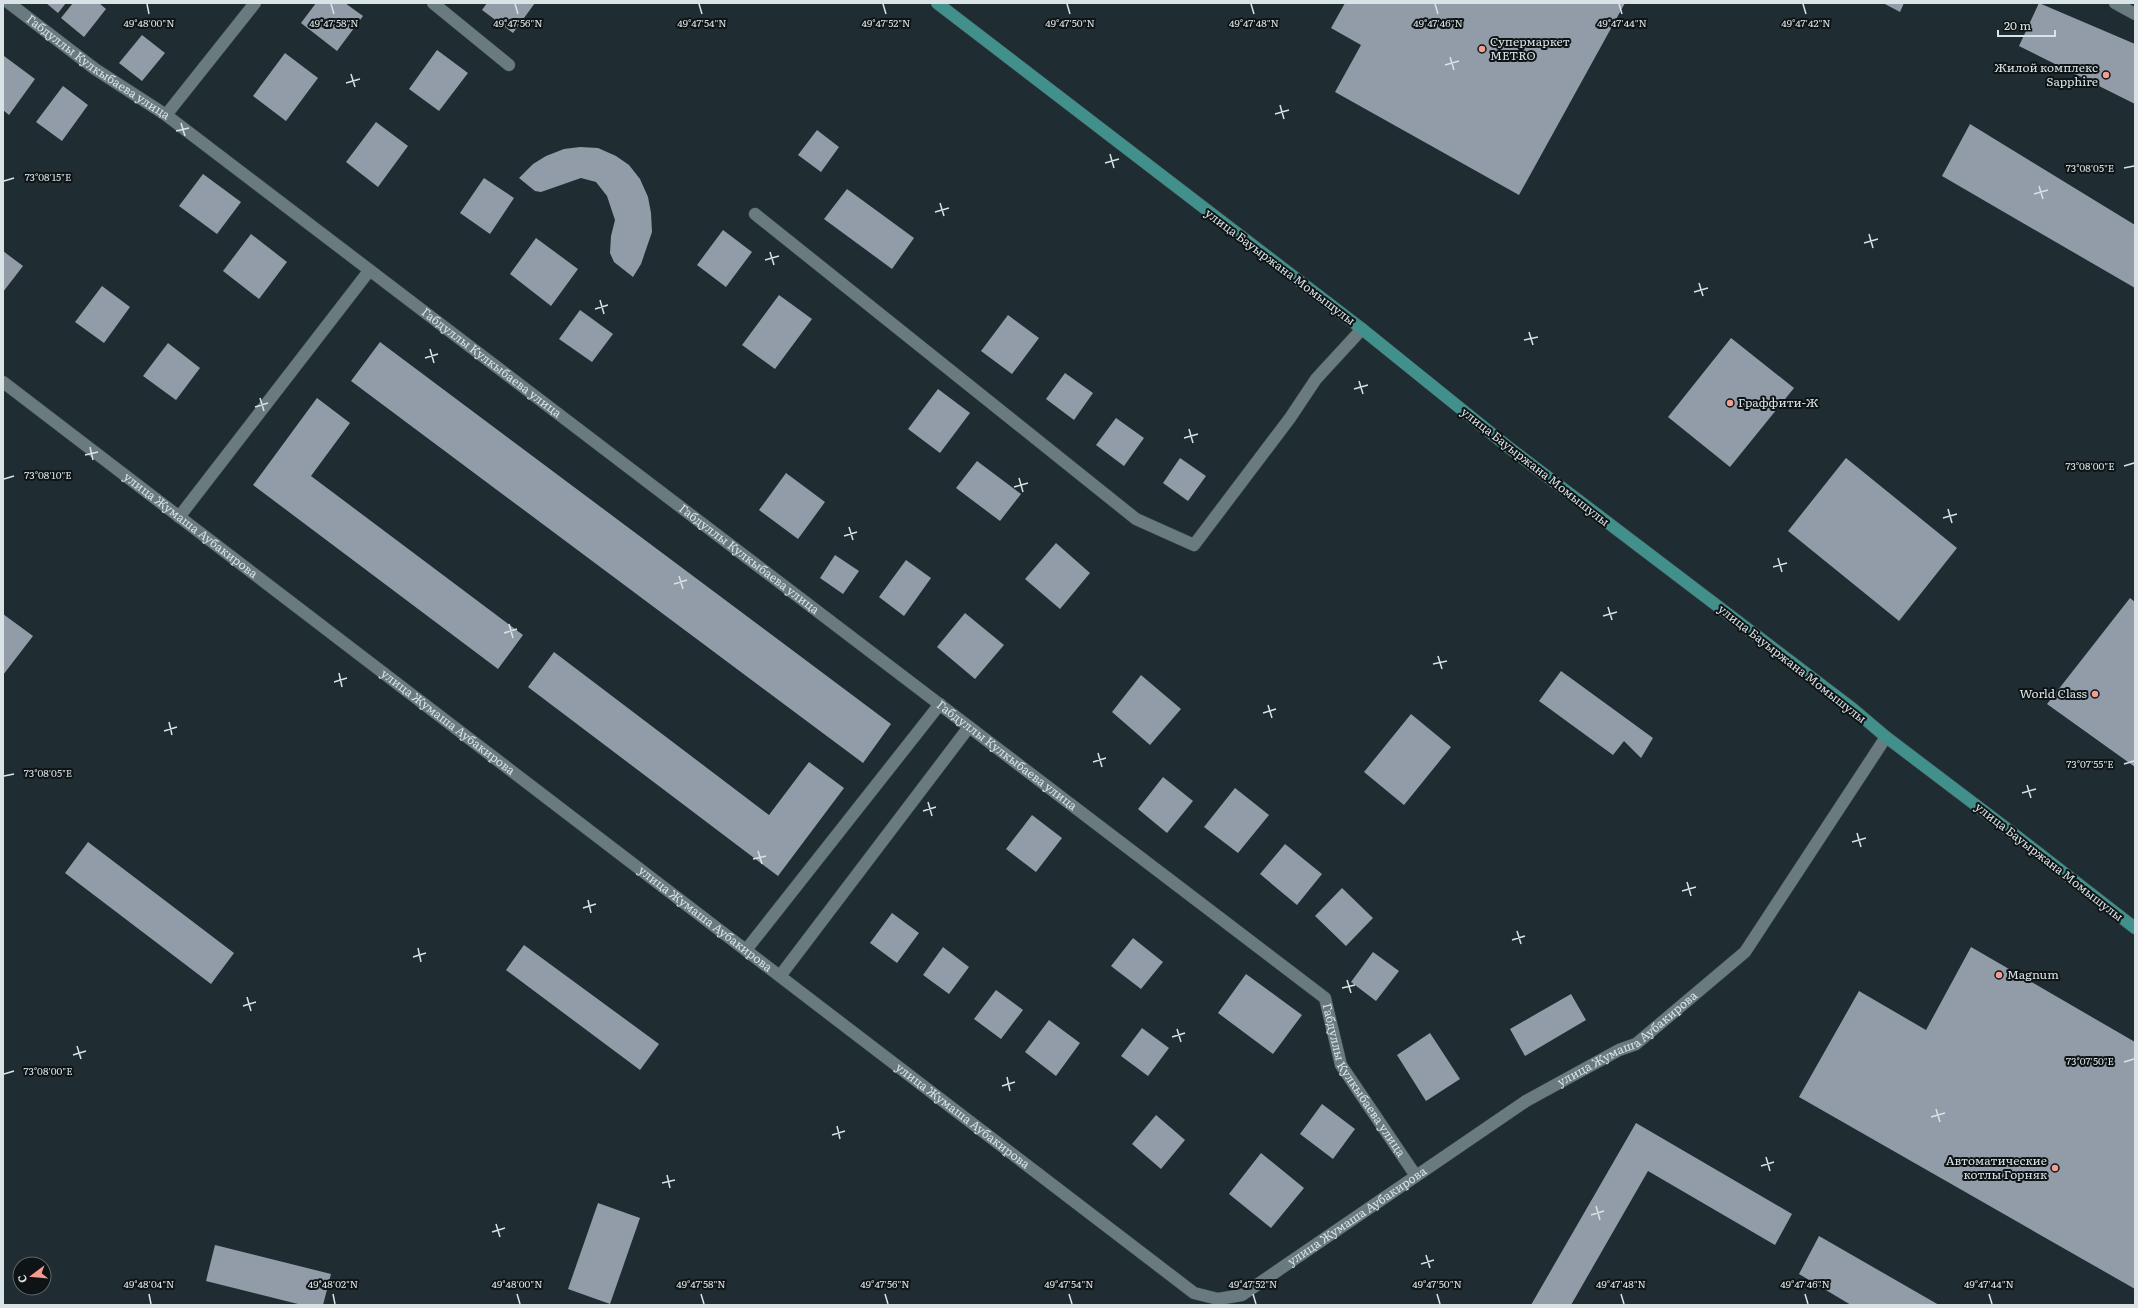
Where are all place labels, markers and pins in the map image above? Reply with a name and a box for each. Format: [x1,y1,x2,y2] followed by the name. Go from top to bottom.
[1490,32,1570,64] place label: Супермаркет METRO
[1477,44,1487,54] marker: Супермаркет METRO
[1994,58,2098,90] place label: Жилой комплекс Sapphire
[2101,70,2111,80] marker: Жилой комплекс Sapphire
[1738,393,1819,411] place label: Граффити-Ж
[1725,398,1735,408] marker: Граффити-Ж
[2019,684,2088,702] place label: World Class
[2090,689,2100,699] marker: World Class
[2007,965,2059,983] place label: Magnum
[1994,970,2004,980] marker: Magnum
[1946,1151,2047,1183] place label: Автоматические котлы Горняк
[2050,1163,2060,1173] marker: Автоматические котлы Горняк

